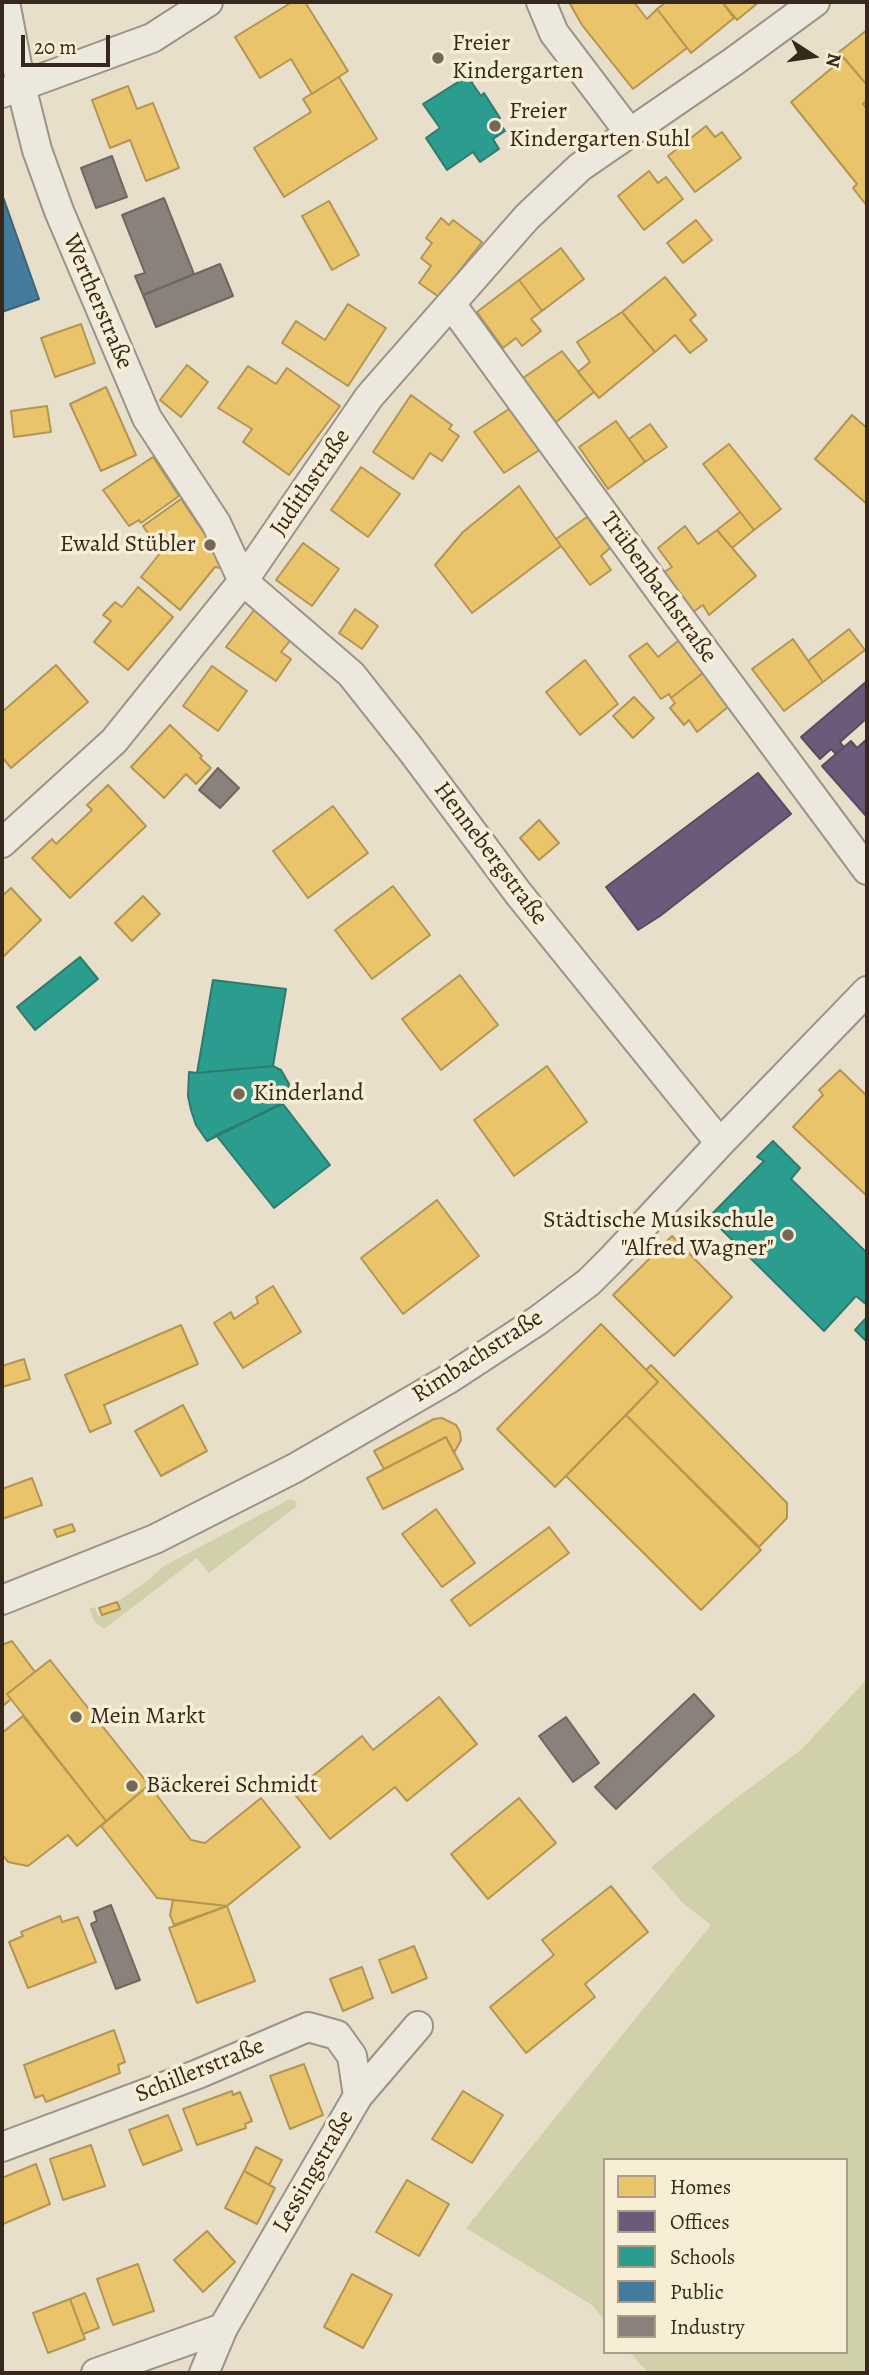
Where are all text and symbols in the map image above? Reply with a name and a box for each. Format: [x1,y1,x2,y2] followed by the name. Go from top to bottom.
[24,21,114,65] scale bar
[778,21,848,91] north arrow
[452,30,584,86] place label: Freier Kindergarten
[34,33,77,61] text: 20 m
[430,50,446,66] marker: Freier Kindergarten
[819,51,848,70] text: N
[509,98,690,154] place label: Freier Kindergarten Suhl
[487,118,503,134] marker: Freier Kindergarten Suhl
[56,230,138,374] street label: Wertherstraße
[265,424,357,542] street label: Judithstraße
[594,507,722,669] street label: Trübenbachstraße
[60,531,196,559] place label: Ewald Stübler
[202,537,218,553] marker: Ewald Stübler
[427,777,553,931] street label: Hennebergstraße
[253,1080,364,1108] place label: Kinderland
[231,1086,247,1102] marker: Kinderland
[543,1207,774,1263] place label: Städtische Musikschule "Alfred Wagner"
[780,1227,796,1243] marker: Städtische Musikschule "Alfred Wagner"
[407,1304,549,1410] street label: Rimbachstraße
[90,1703,206,1731] place label: Mein Markt
[68,1709,84,1725] marker: Mein Markt
[146,1772,318,1800] place label: Bäckerei Schmidt
[124,1778,140,1794] marker: Bäckerei Schmidt
[131,2032,269,2110] street label: Schillerstraße
[267,2106,361,2238] street label: Lessingstraße
[603,2158,848,2354] legend
[670,2173,731,2201] text: Homes
[670,2208,730,2236] text: Offices
[670,2243,735,2271] text: Schools
[670,2278,724,2306] text: Public
[670,2313,745,2341] text: Industry

